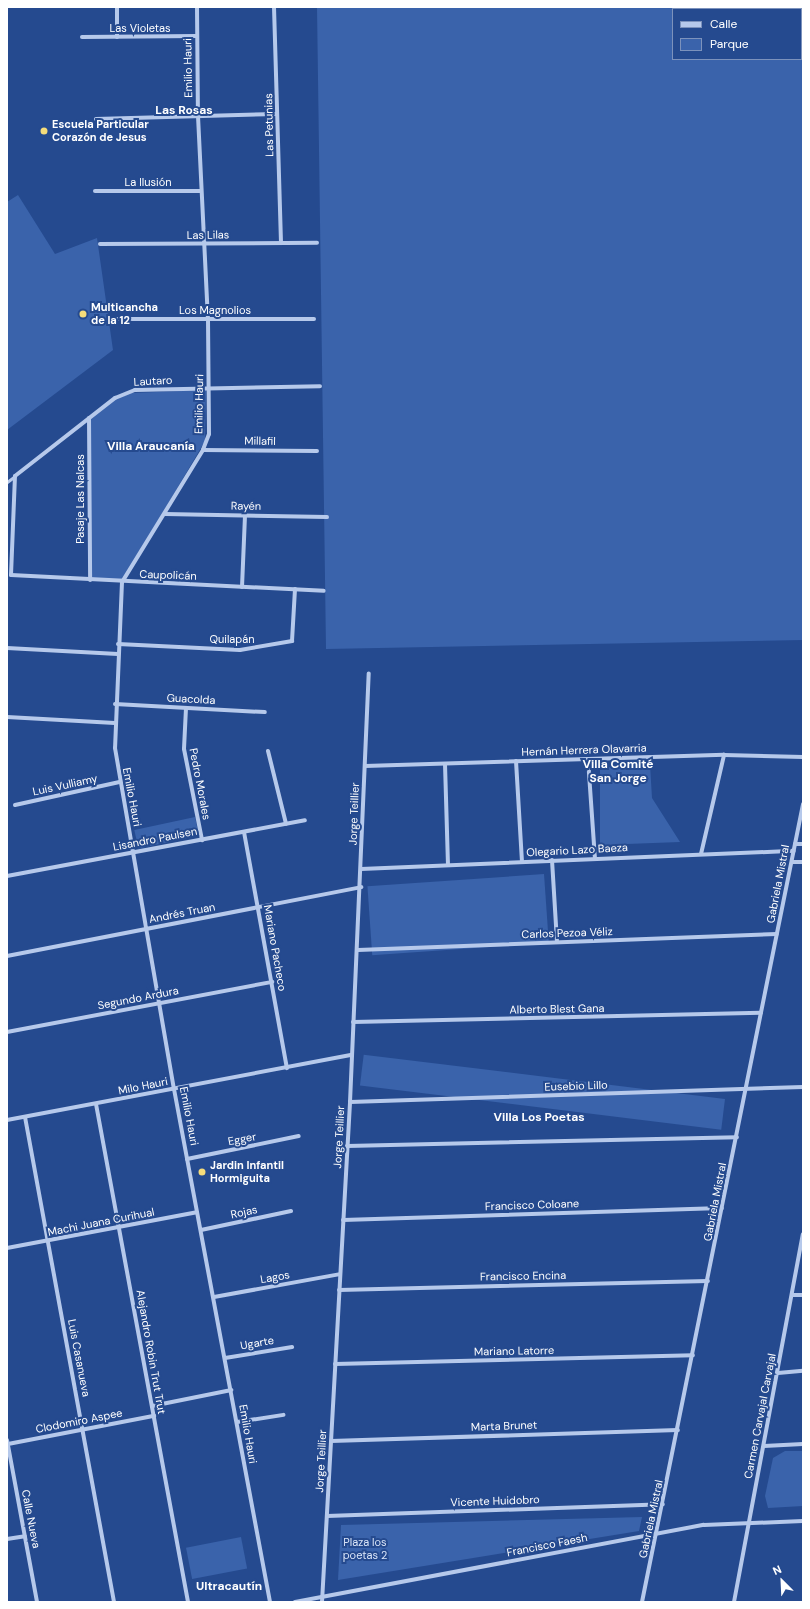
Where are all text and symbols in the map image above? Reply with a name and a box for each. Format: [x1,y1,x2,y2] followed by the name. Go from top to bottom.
[672,8,802,60] legend
[710,16,737,32] text: Calle
[109,21,171,35] street label: Las Violetas
[710,36,749,52] text: Parque
[181,38,195,98] street label: Emilio Hauri
[262,93,276,157] street label: Las Petunias
[155,104,213,118] district label: Las Rosas
[52,118,149,144] place label: Escuela Particular Corazón de Jesus
[39,126,49,136] marker: Escuela Particular Corazón de Jesus
[124,175,172,189] street label: La Ilusión
[187,228,229,242] street label: Las Lilas
[91,301,158,327] place label: Multicancha de la 12
[179,303,251,317] street label: Los Magnolios
[78,309,88,319] marker: Multicancha de la 12
[133,373,173,389] street label: Lautaro
[192,374,206,434] street label: Emilio Hauri
[244,434,276,448] street label: Millafil
[107,440,195,454] district label: Villa Araucanía
[73,454,87,544] street label: Pasaje Las Nalcas
[231,499,261,513] street label: Rayén
[139,567,197,583] street label: Caupolicán
[209,632,255,646] street label: Quilapán
[166,691,216,707] street label: Guacolda
[521,741,647,759] street label: Hernán Herrera Olavarria
[187,747,213,821] street label: Pedro Morales
[582,758,654,786] district label: Villa Comité San Jorge
[120,766,144,828] street label: Emilio Hauri
[31,772,99,798] street label: Luis Vulliamy
[346,782,362,846] street label: Jorge Teillier
[112,824,198,854] street label: Lisandro Paulsen
[526,841,628,859] street label: Olegario Lazo Baeza
[764,844,792,924] street label: Gabriela Mistral
[148,900,216,926] street label: Andrés Truan
[261,904,289,992] street label: Mariano Pacheco
[521,925,613,941] street label: Carlos Pezoa Véliz
[96,984,180,1012] street label: Segundo Ardura
[509,1002,605,1016] street label: Alberto Blest Gana
[117,1075,169,1097] street label: Milo Hauri
[544,1078,608,1094] street label: Eusebio Lillo
[177,1085,201,1147] street label: Emilio Hauri
[331,1105,347,1169] street label: Jorge Teillier
[493,1111,585,1125] district label: Villa Los Poetas
[227,1130,257,1148] street label: Egger
[210,1159,284,1185] place label: Jardin Infantil Hormiguita
[701,1162,729,1242] street label: Gabriela Mistral
[197,1167,207,1177] marker: Jardin Infantil Hormiguita
[485,1197,579,1213] street label: Francisco Coloane
[229,1203,259,1221] street label: Rojas
[47,1205,155,1239] street label: Machi Juana Curihual
[259,1268,291,1286] street label: Lagos
[480,1269,566,1283] street label: Francisco Encina
[134,1289,168,1415] street label: Alejandro Robin Trut Trut
[65,1318,93,1398] street label: Luis Casanueva
[239,1334,275,1352] street label: Ugarte
[474,1344,554,1358] street label: Mariano Latorre
[741,1352,779,1480] street label: Carmen Carvajal Carvajal
[236,1403,260,1465] street label: Emilio Hauri
[34,1406,124,1436] street label: Clodomiro Aspee
[471,1418,537,1434] street label: Marta Brunet
[313,1429,329,1493] street label: Jorge Teillier
[636,1479,666,1559] street label: Gabriela Mistral
[19,1489,43,1549] street label: Calle Nueva
[450,1493,540,1509] street label: Vicente Huidobro
[505,1531,589,1559] street label: Francisco Faesh
[343,1536,387,1562] park label: Plaza los poetas 2
[762,1561,802,1601] north arrow
[771,1562,784,1578] text: N
[196,1580,262,1594] district label: Ultracautín

